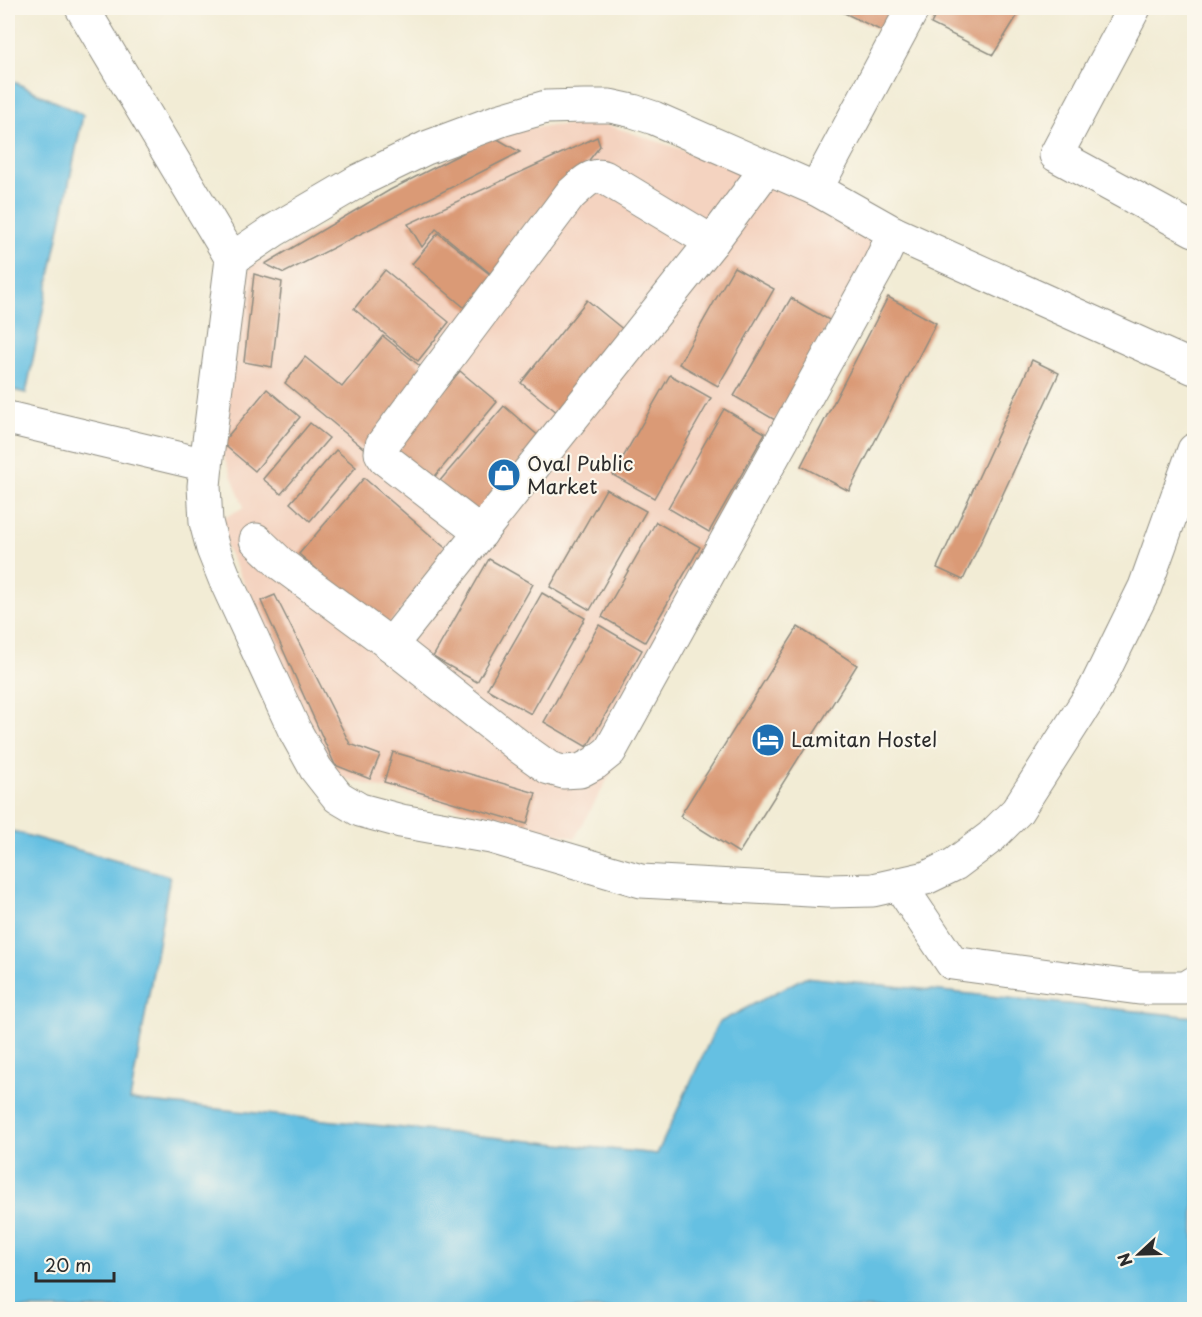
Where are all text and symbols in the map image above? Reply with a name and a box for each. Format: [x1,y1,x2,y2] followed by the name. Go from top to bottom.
[527,448,633,501] place label: Oval Public Market
[486,457,522,493] shop icon: Oval Public Market
[750,722,786,758] hotel icon: Lamitan Hostel
[791,724,937,754] place label: Lamitan Hostel
[1109,1224,1169,1284] north arrow
[36,1245,114,1283] scale bar
[1111,1250,1138,1270] text: N
[45,1251,91,1278] text: 20 m

